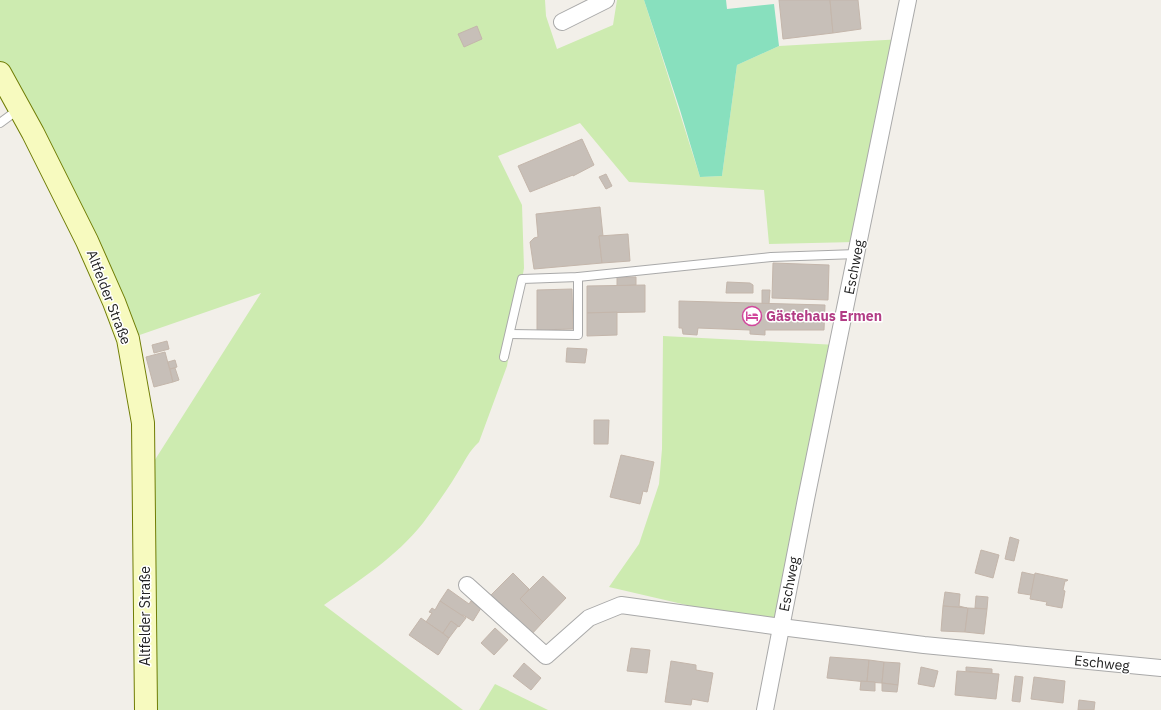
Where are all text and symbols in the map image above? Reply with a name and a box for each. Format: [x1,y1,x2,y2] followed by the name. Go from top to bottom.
[840,237,868,296] street label: Eschweg
[83,247,135,347] street label: Altfelder Straße
[741,305,763,327] hotel icon: Gästehaus Ermen
[766,307,882,325] place label: Gästehaus Ermen
[775,554,803,613] street label: Eschweg
[136,566,154,666] street label: Altfelder Straße
[1073,651,1131,675] street label: Eschweg

